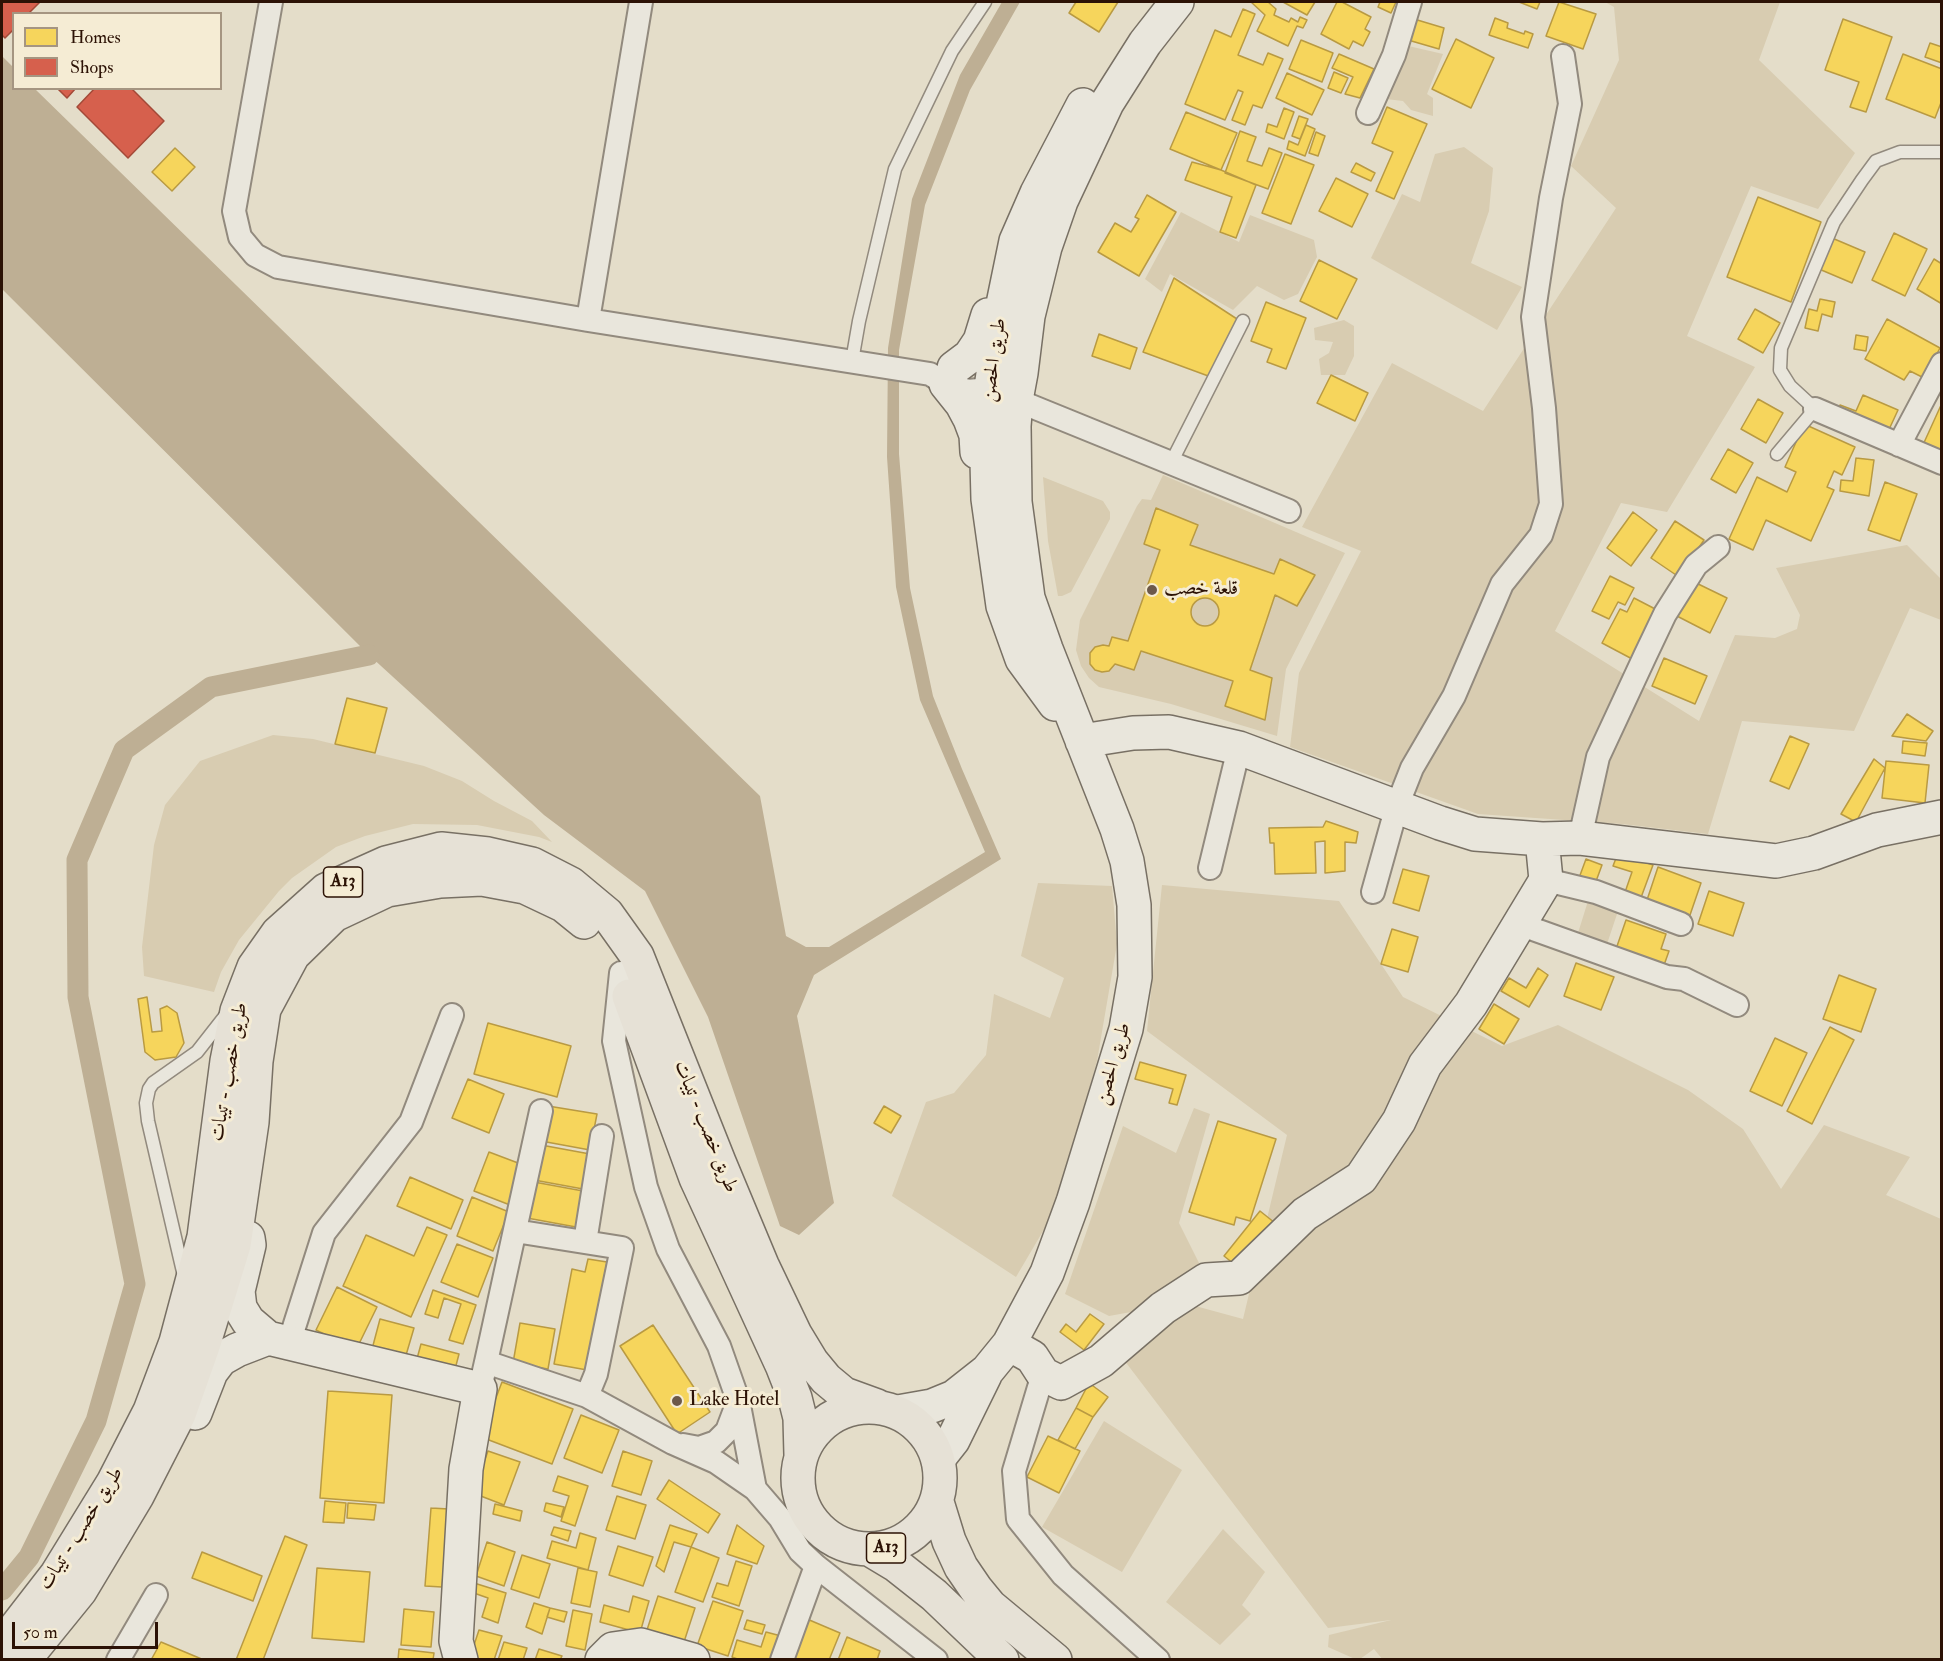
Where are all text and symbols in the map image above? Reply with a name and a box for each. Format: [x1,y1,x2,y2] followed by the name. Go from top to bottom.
[12,12,222,90] legend
[70,26,121,49] text: Homes
[70,56,113,79] text: Shops
[977,316,1013,404] street label: طريق الحصن
[1164,578,1238,602] place label: قلعة خصب
[1145,583,1159,597] marker: قلعة خصب
[324,867,362,897] road number: A13
[206,1001,254,1143] street label: طريق خصب - تيبات
[1091,1020,1137,1108] street label: طريق الحصن
[668,1057,742,1197] street label: طريق خصب - تيبات
[689,1389,779,1413] place label: Lake Hotel
[670,1394,684,1408] marker: Lake Hotel
[35,1463,129,1595] street label: طريق خصب - تيبات
[866,1533,906,1563] road number: A13
[15,1610,160,1648] scale bar
[23,1621,58,1644] text: 50 m

